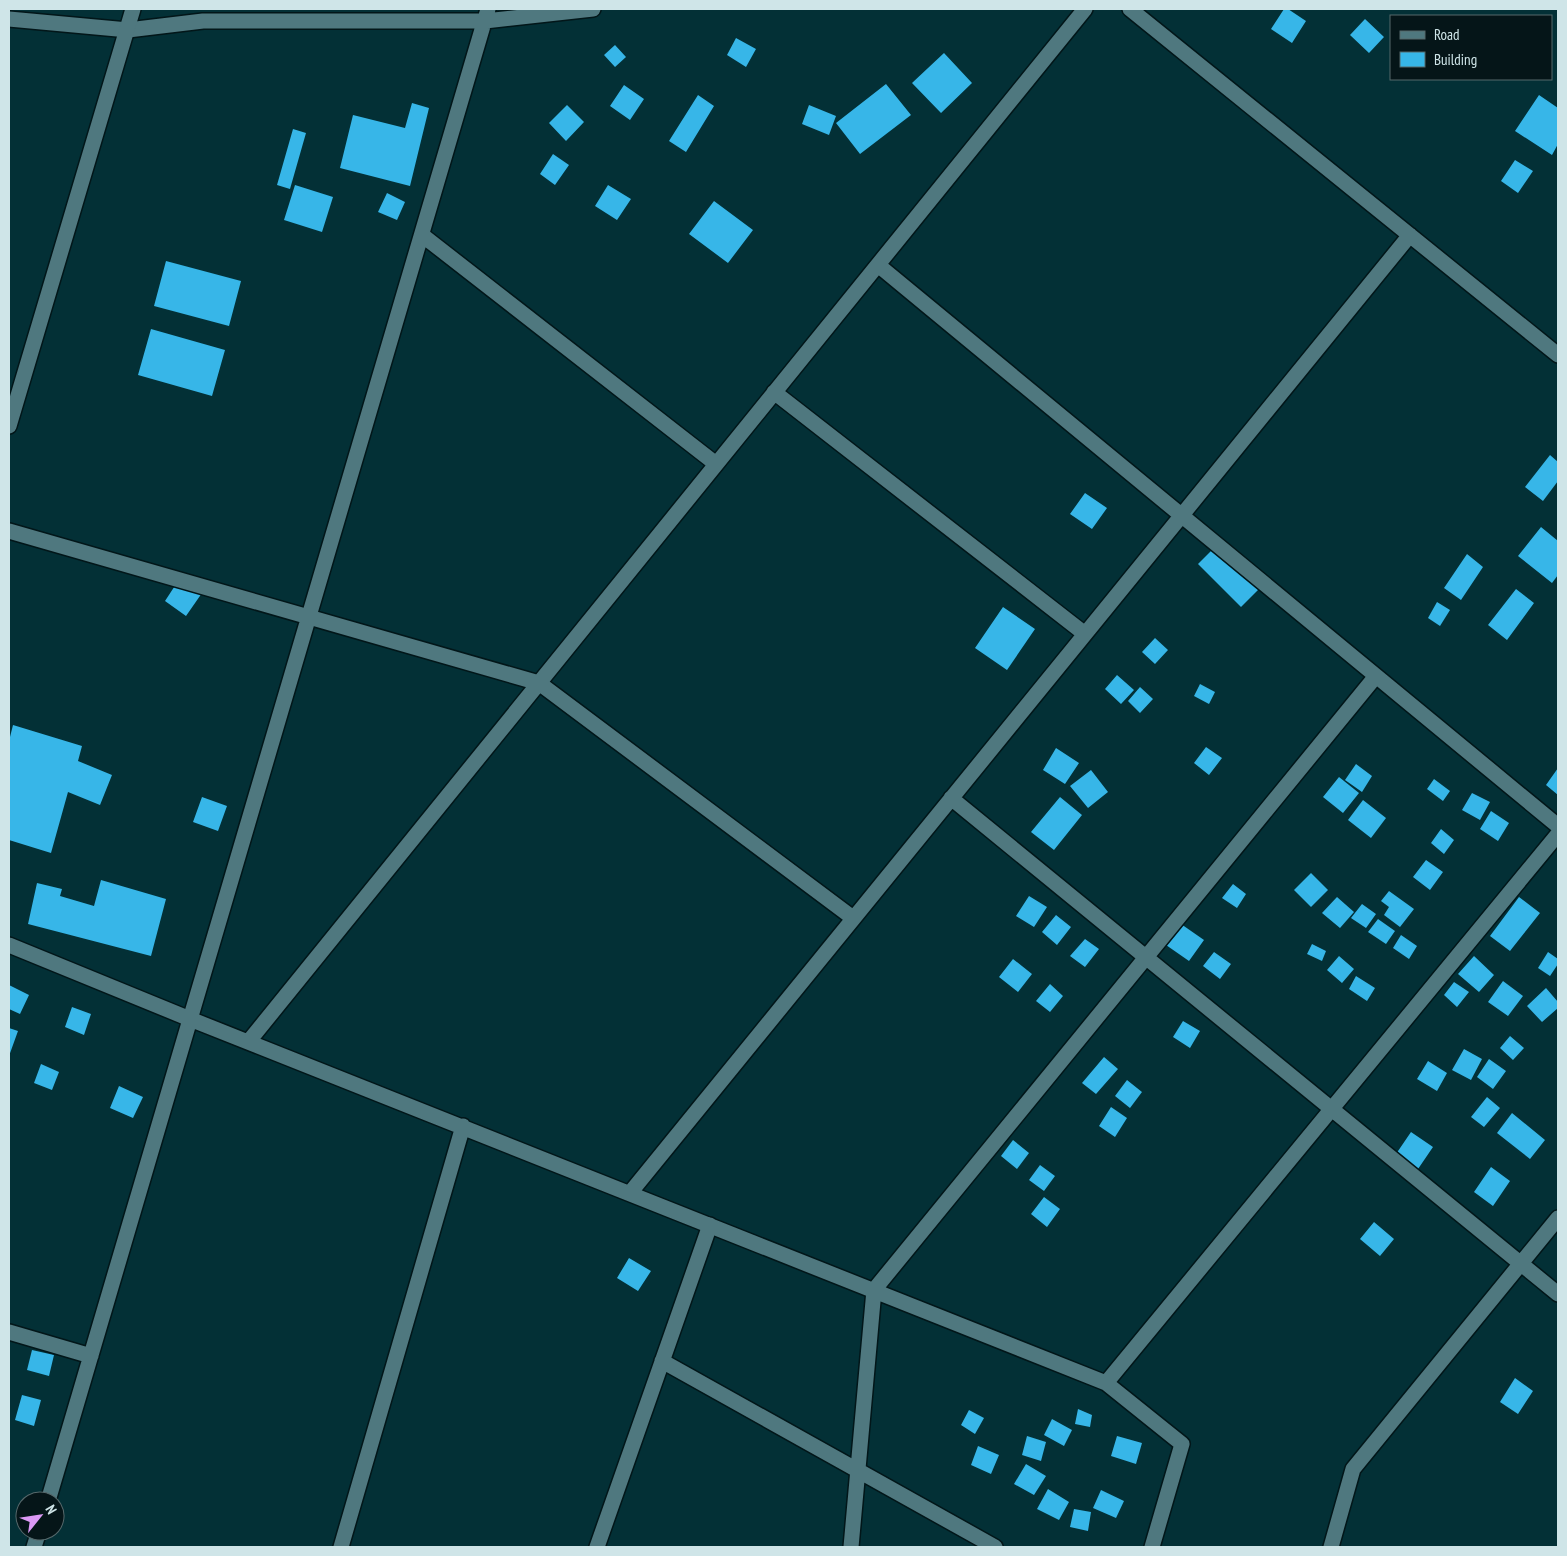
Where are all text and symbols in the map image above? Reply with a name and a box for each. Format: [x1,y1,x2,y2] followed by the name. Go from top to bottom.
[1390,15,1552,80] legend
[1434,25,1460,44] text: Road
[1434,50,1477,69] text: Building
[15,1491,65,1541] north arrow
[42,1502,61,1517] text: N

